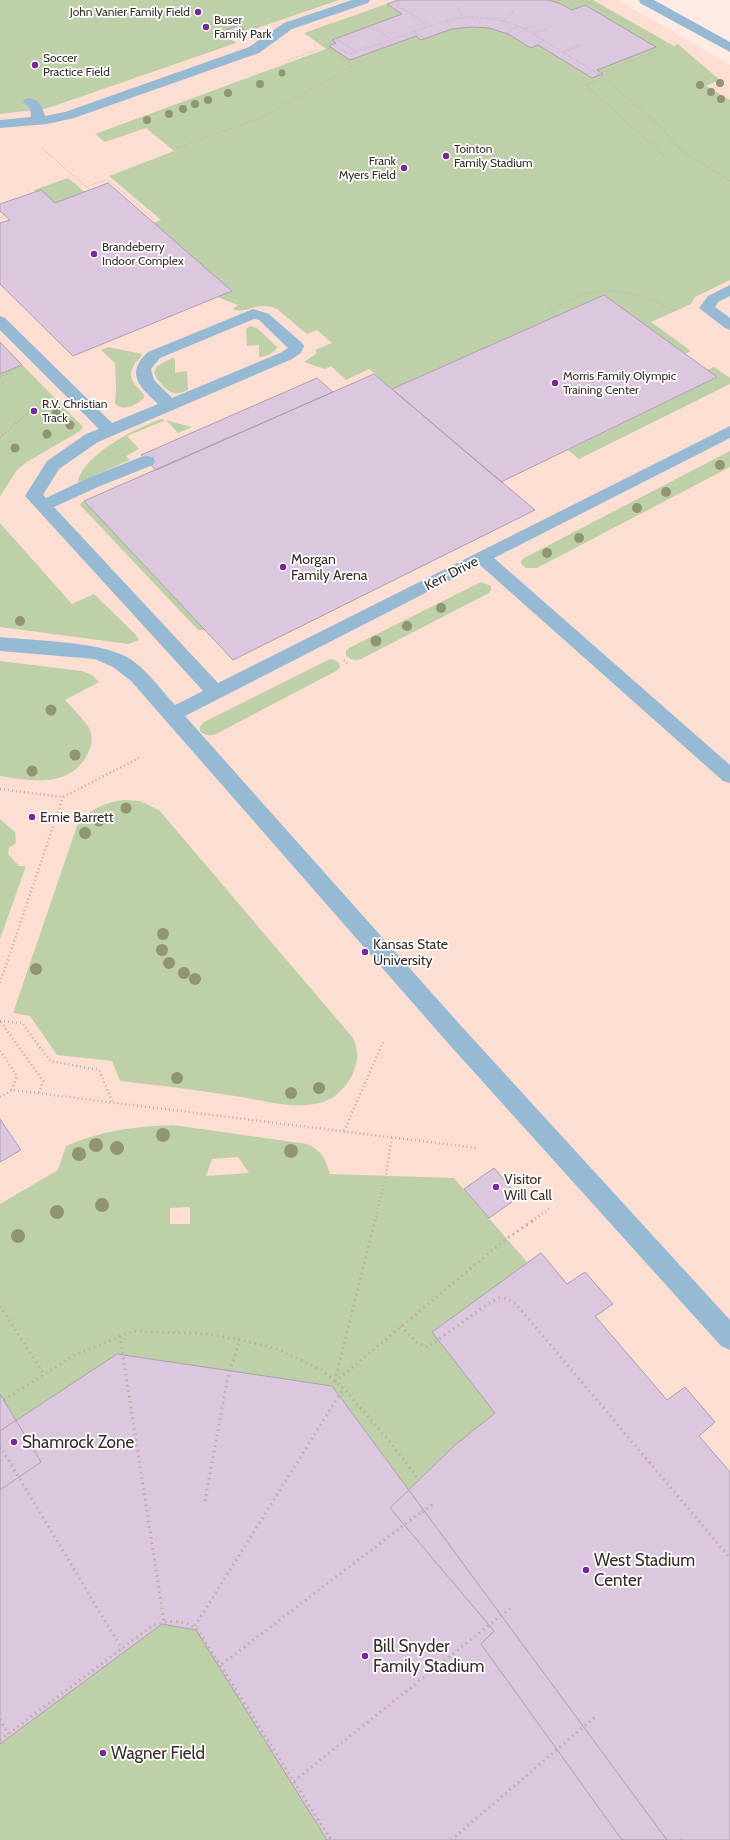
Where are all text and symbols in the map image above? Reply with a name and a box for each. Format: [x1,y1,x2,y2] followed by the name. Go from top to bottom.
[69,4,190,19] place label: John Vanier Family Field
[193,7,203,17] marker: John Vanier Family Field
[214,12,272,41] place label: Buser Family Park
[201,22,211,32] marker: Buser Family Park
[43,50,110,79] place label: Soccer Practice Field
[30,60,40,70] marker: Soccer Practice Field
[454,141,533,170] place label: Tointon Family Stadium
[441,151,451,161] marker: Tointon Family Stadium
[339,153,397,182] place label: Frank Myers Field
[399,163,409,173] marker: Frank Myers Field
[102,239,184,268] place label: Brandeberry Indoor Complex
[89,249,99,259] marker: Brandeberry Indoor Complex
[563,368,677,397] place label: Morris Family Olympic Training Center
[550,378,560,388] marker: Morris Family Olympic Training Center
[42,396,108,425] place label: R.V. Christian Track
[29,406,39,416] marker: R.V. Christian Track
[291,550,368,584] place label: Morgan Family Arena
[421,552,481,594] street label: Kerr Drive
[278,562,288,572] marker: Morgan Family Arena
[40,808,114,826] place label: Ernie Barrett
[27,812,37,822] marker: Ernie Barrett
[373,935,448,969] place label: Kansas State University
[360,947,370,957] marker: Kansas State University
[504,1170,553,1204] place label: Visitor Will Call
[491,1182,501,1192] marker: Visitor Will Call
[22,1432,134,1452] place label: Shamrock Zone
[9,1437,19,1447] marker: Shamrock Zone
[594,1550,695,1590] place label: West Stadium Center
[581,1565,591,1575] marker: West Stadium Center
[373,1636,484,1676] place label: Bill Snyder Family Stadium
[360,1651,370,1661] marker: Bill Snyder Family Stadium
[111,1743,205,1763] place label: Wagner Field
[98,1748,108,1758] marker: Wagner Field

